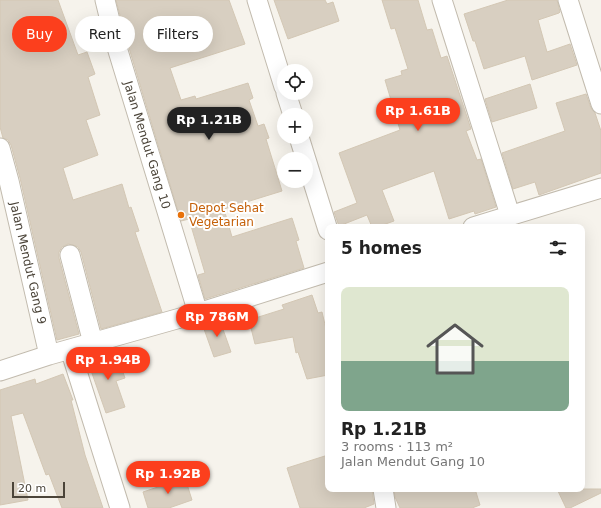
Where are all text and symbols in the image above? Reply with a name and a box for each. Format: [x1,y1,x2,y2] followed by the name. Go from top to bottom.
[12,16,67,52] chip: Buy
[75,16,135,52] chip: Rent
[143,16,213,52] chip: Filters
[277,64,313,188] map controls
[277,64,313,100] button: locate
[121,78,173,211] street label: Jalan Mendut Gang 10
[377,98,459,132] pin: Rp 1.61B
[385,103,451,118] text: Rp 1.61B
[168,107,250,141] pin: Rp 1.21B
[277,108,313,144] button: +
[176,112,242,127] text: Rp 1.21B
[277,152,313,188] button: −
[7,199,49,326] street label: Jalan Mendut Gang 9
[189,201,264,229] place label: Depot Sehat Vegetarian
[176,210,186,220] marker: Depot Sehat Vegetarian
[547,237,569,259] icon: filters
[341,238,422,258] text: 5 homes
[180,304,254,338] pin: Rp 786M
[185,309,249,324] text: Rp 786M
[419,313,491,385] icon: home
[67,347,149,381] pin: Rp 1.94B
[75,352,141,367] text: Rp 1.94B
[341,419,427,439] text: Rp 1.21B
[341,439,453,454] text: 3 rooms · 113 m²
[341,454,485,469] text: Jalan Mendut Gang 10
[127,461,209,495] pin: Rp 1.92B
[135,466,201,481] text: Rp 1.92B
[12,480,65,499] scale bar
[18,482,46,495] text: 20 m

